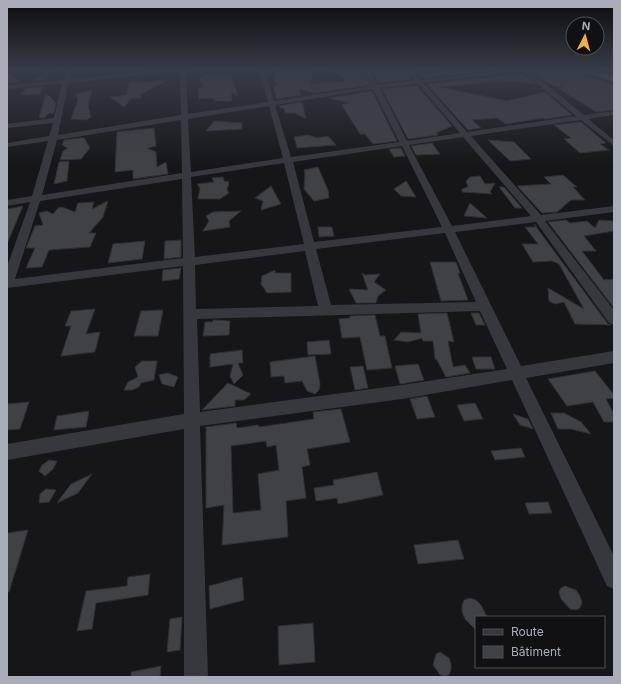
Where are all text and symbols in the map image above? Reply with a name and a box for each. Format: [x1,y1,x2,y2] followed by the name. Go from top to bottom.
[565,16,605,56] north arrow
[581,19,591,33] text: N
[475,616,605,668] legend
[511,624,544,639] text: Route
[511,644,561,659] text: Bâtiment

